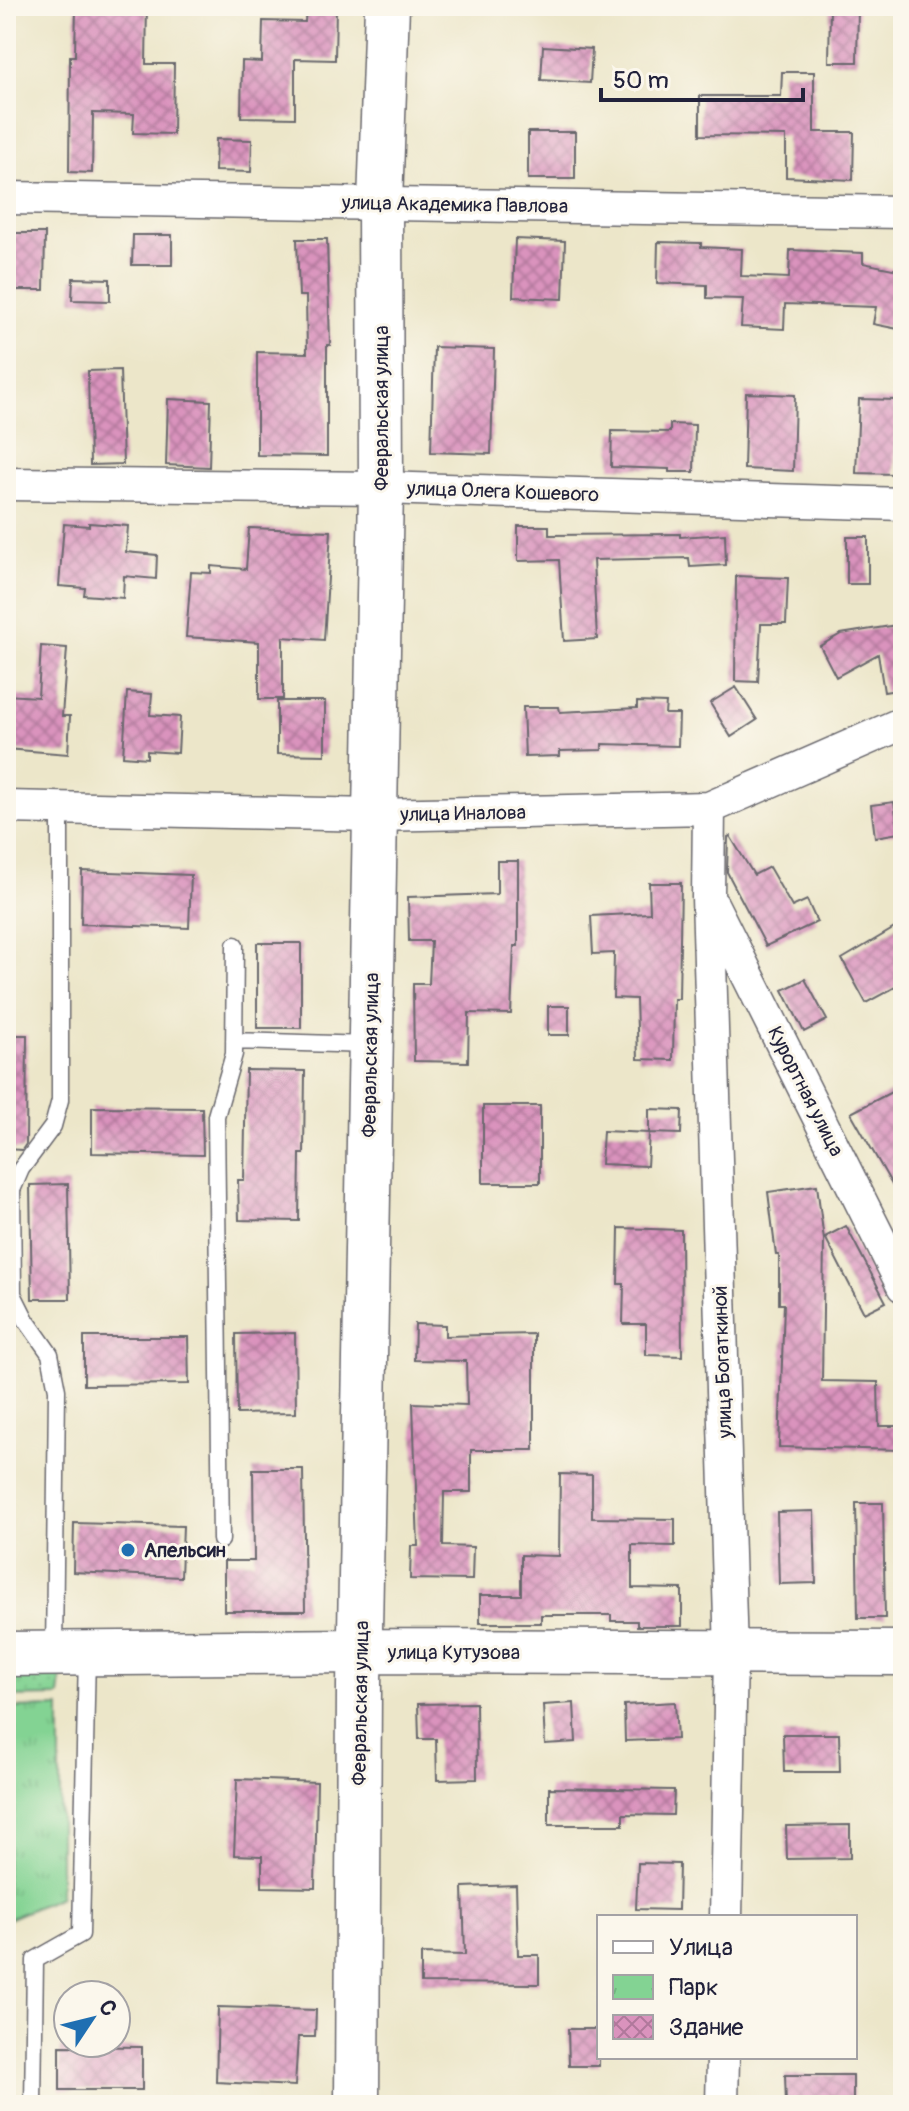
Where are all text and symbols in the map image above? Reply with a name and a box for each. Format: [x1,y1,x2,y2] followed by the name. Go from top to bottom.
[601,52,803,102] scale bar
[613,66,669,95] text: 50 m
[341,190,568,219] street label: улица Академика Павлова
[369,326,394,490] street label: Февральская улица
[406,476,600,507] street label: улица Олега Кошевого
[399,800,526,827] street label: улица Иналова
[357,972,384,1138] street label: Февральская улица
[762,1022,849,1160] street label: Курортная улица
[707,1285,738,1440] street label: улица Богаткиной
[144,1538,226,1563] place label: Апельсин
[119,1541,137,1559] marker: Апельсин
[347,1620,374,1786] street label: Февральская улица
[387,1640,520,1665] street label: улица Кутузова
[597,1915,857,2059] legend
[669,1933,733,1962] text: Улица
[669,1973,718,2002] text: Парк
[52,1979,132,2059] north arrow
[92,1995,123,2022] text: С
[669,2013,744,2042] text: Здание

